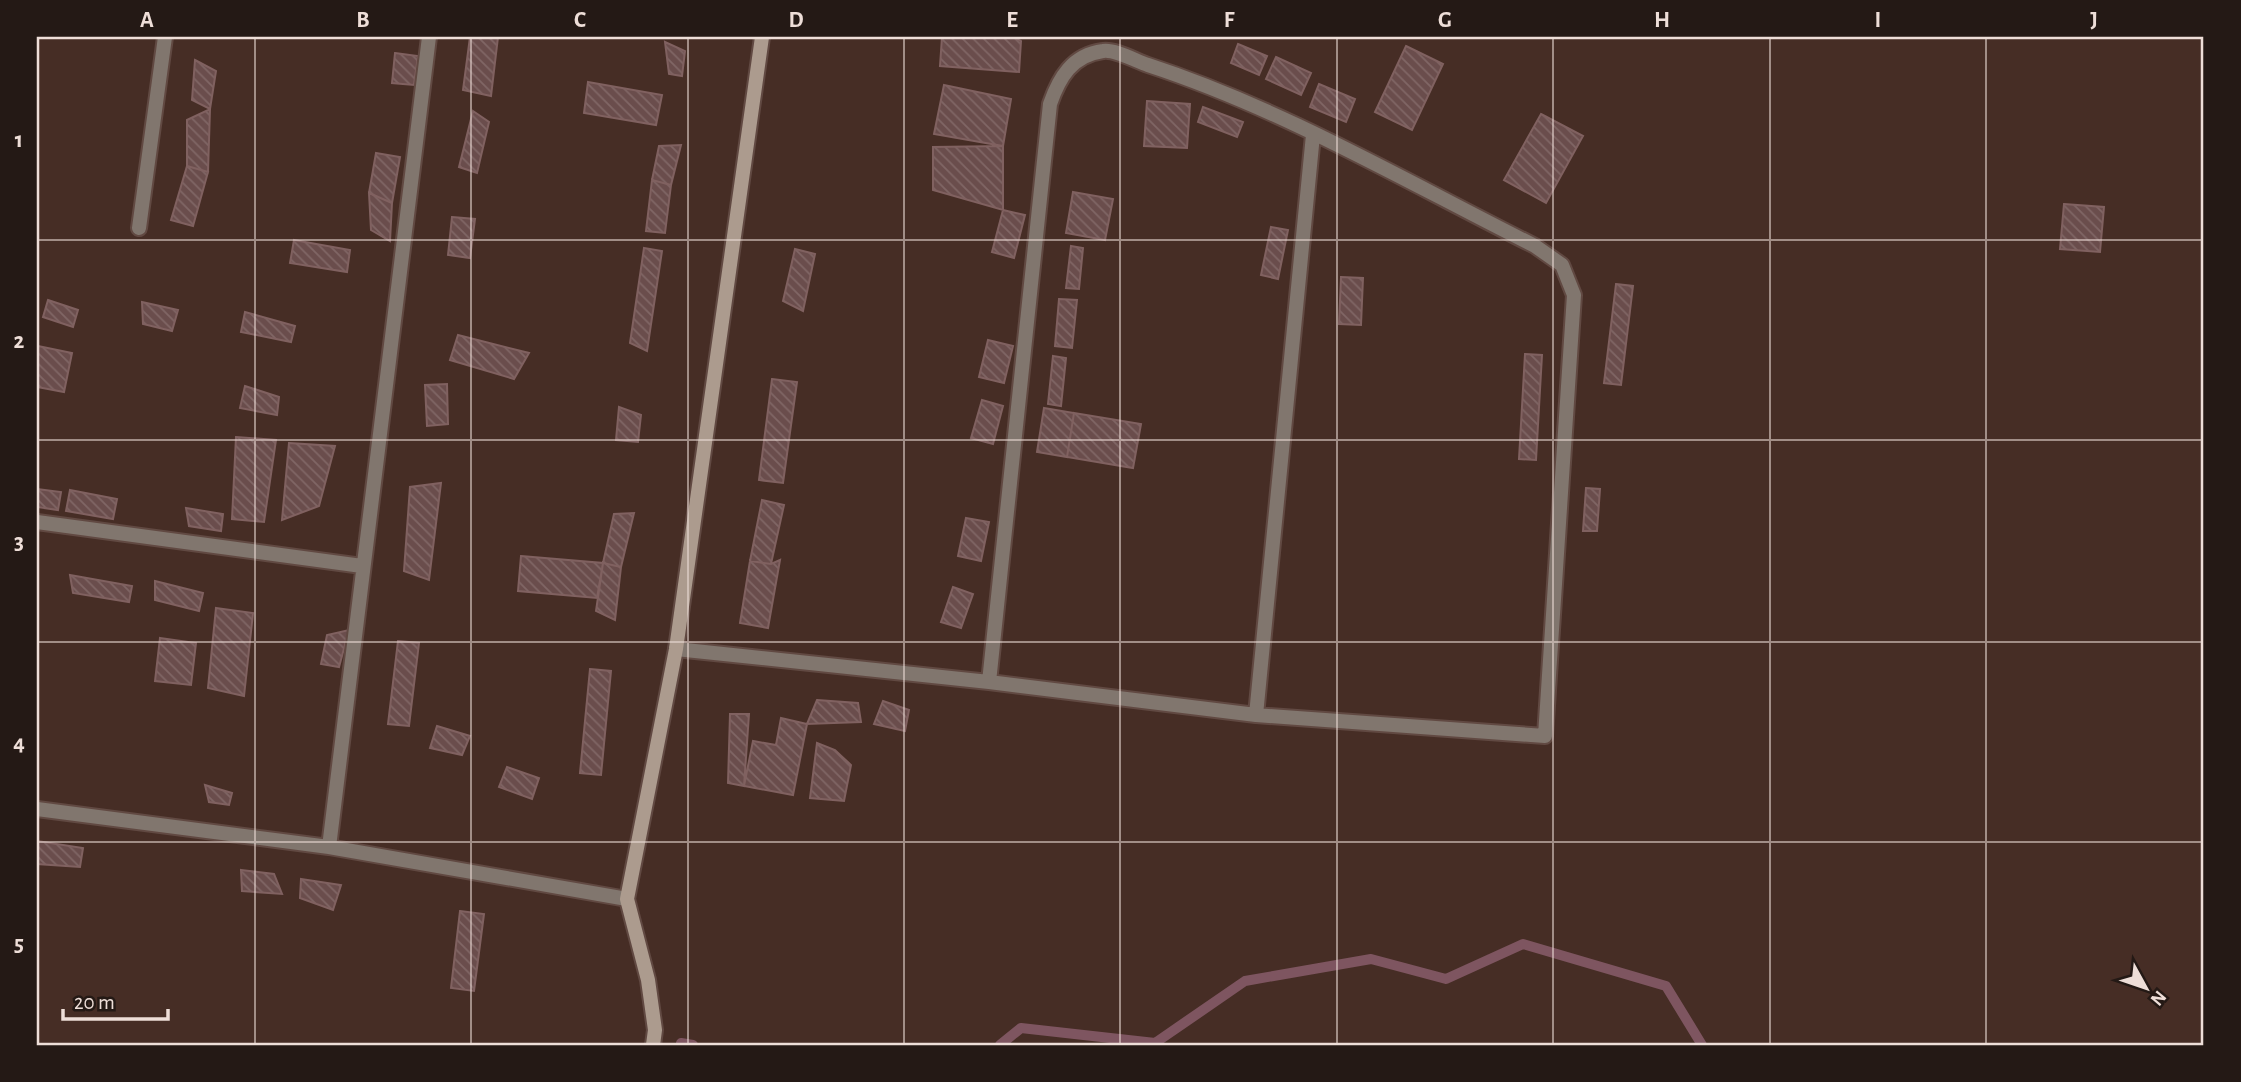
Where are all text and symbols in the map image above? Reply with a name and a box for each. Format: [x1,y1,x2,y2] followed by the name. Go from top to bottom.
[140,9,154,32] text: A
[356,9,370,32] text: B
[574,9,586,32] text: C
[788,9,804,32] text: D
[1006,9,1018,32] text: E
[1224,9,1235,32] text: F
[1438,9,1452,32] text: G
[1654,9,1670,32] text: H
[1875,9,1881,32] text: I
[2090,9,2098,32] text: J
[15,129,23,152] text: 1
[14,330,25,353] text: 2
[14,531,24,554] text: 3
[13,732,25,755] text: 4
[14,933,24,956] text: 5
[2112,953,2182,1023] north arrow
[63,977,168,1021] scale bar
[2146,987,2169,1009] text: N
[74,992,115,1013] text: 20 m

